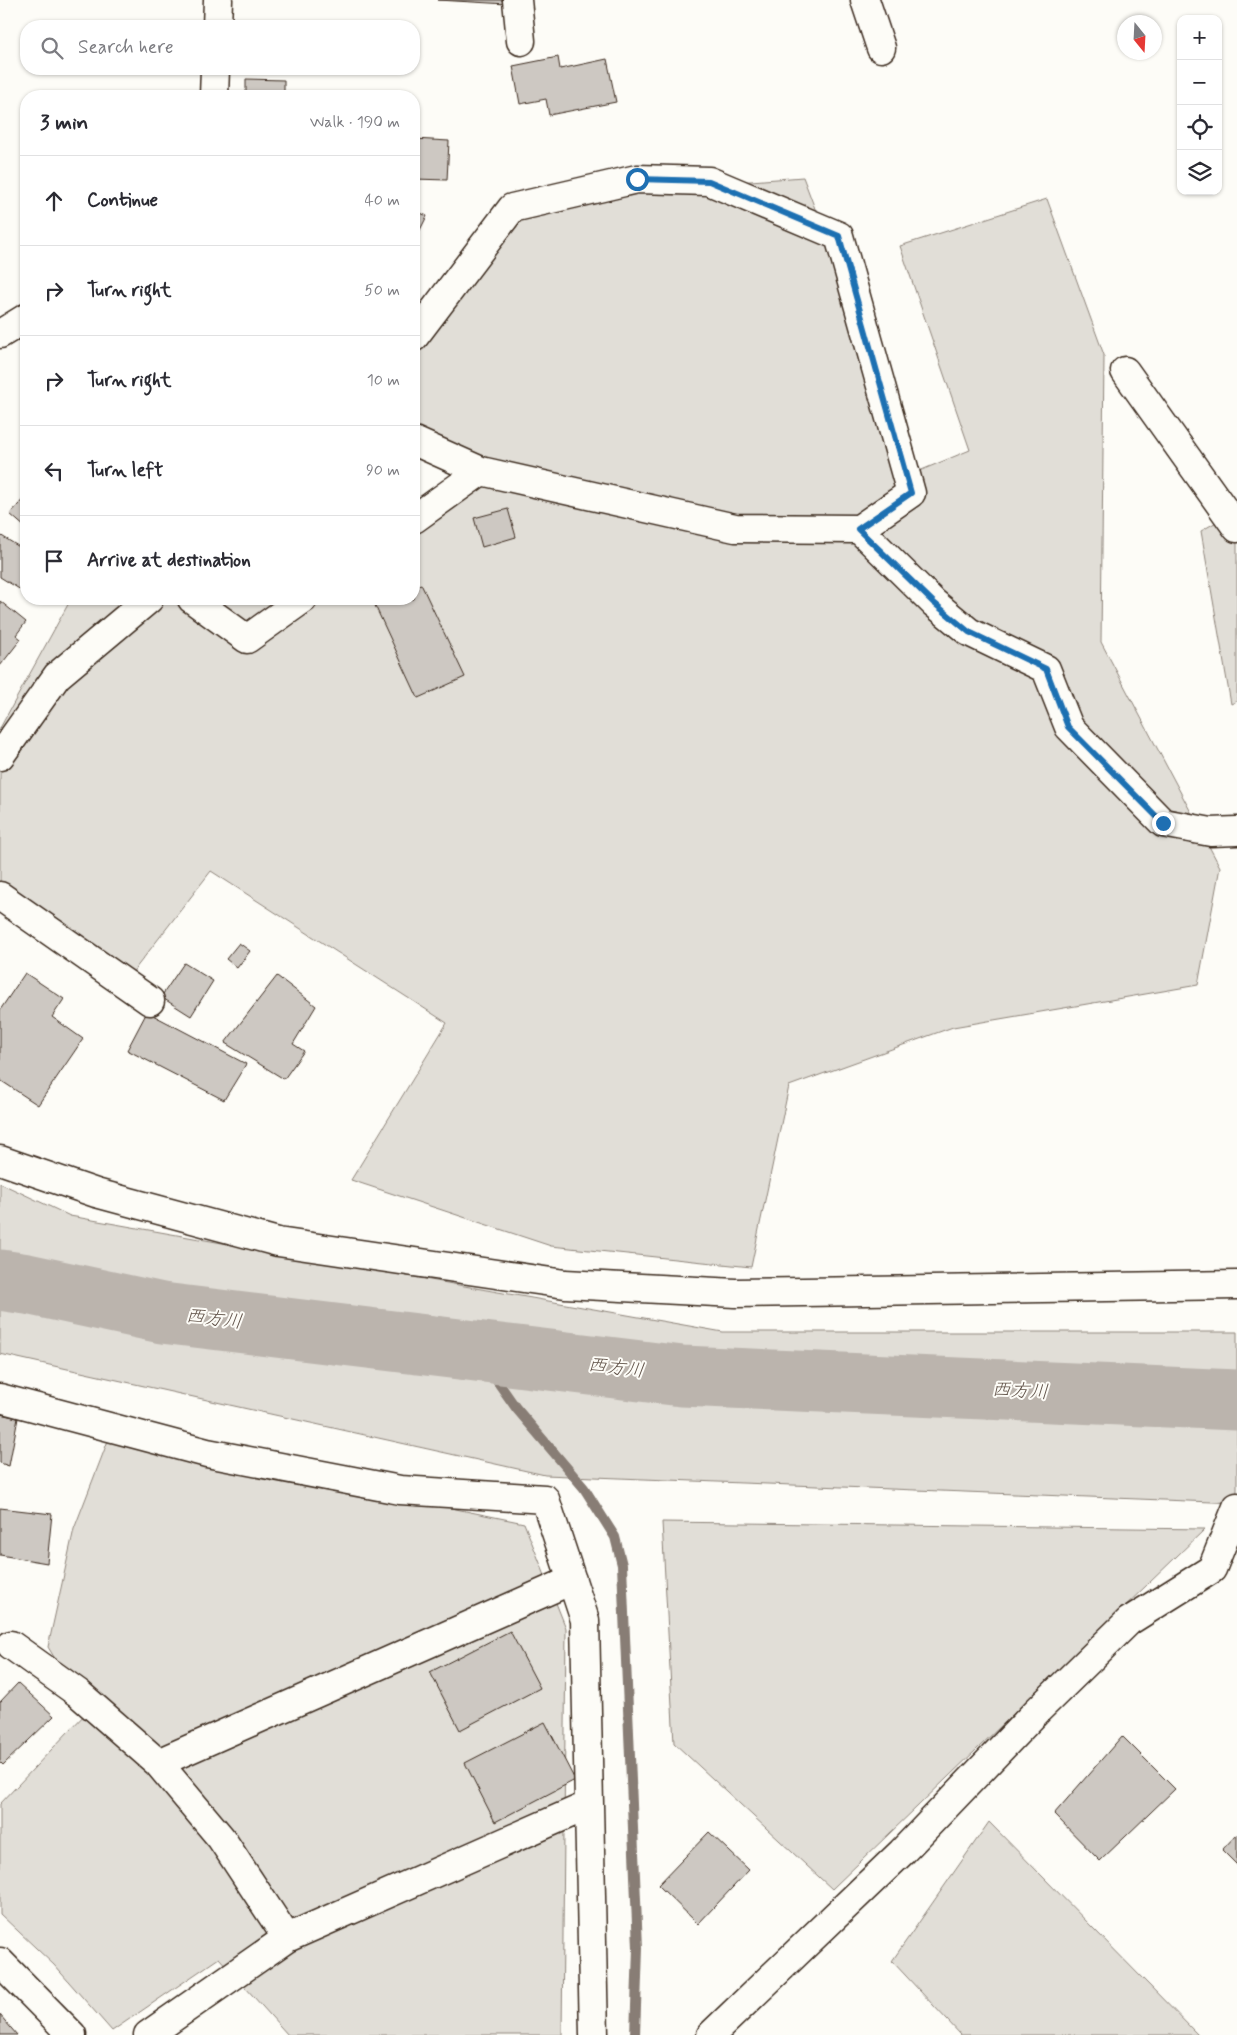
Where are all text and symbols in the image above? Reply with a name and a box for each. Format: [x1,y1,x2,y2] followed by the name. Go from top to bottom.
[1117,15,1162,60] north arrow
[1177,15,1222,195] map controls
[1177,15,1222,60] button: +
[20,20,420,75] search box
[38,34,66,62] icon: search
[78,35,174,60] text: Search here
[1177,60,1222,105] button: −
[1177,105,1222,150] button: locate
[40,109,88,137] text: 3 min
[310,112,400,133] text: Walk · 190 m
[1177,150,1222,195] button: layers
[626,168,649,191] route start
[40,187,68,215] icon: ahead
[87,188,158,213] text: Continue
[364,190,400,211] text: 40 m
[40,277,68,305] icon: right
[87,278,171,303] text: Turn right
[364,280,400,301] text: 50 m
[40,367,68,395] icon: right
[87,368,171,393] text: Turn right
[367,370,400,391] text: 10 m
[40,457,68,485] icon: left
[87,458,163,483] text: Turn left
[366,460,400,481] text: 90 m
[40,547,68,575] icon: arrive
[87,548,251,573] text: Arrive at destination
[1152,812,1175,835] route end
[184,1303,244,1335] water label: 西方川
[586,1352,646,1384] water label: 西方川
[991,1377,1049,1405] water label: 西方川

